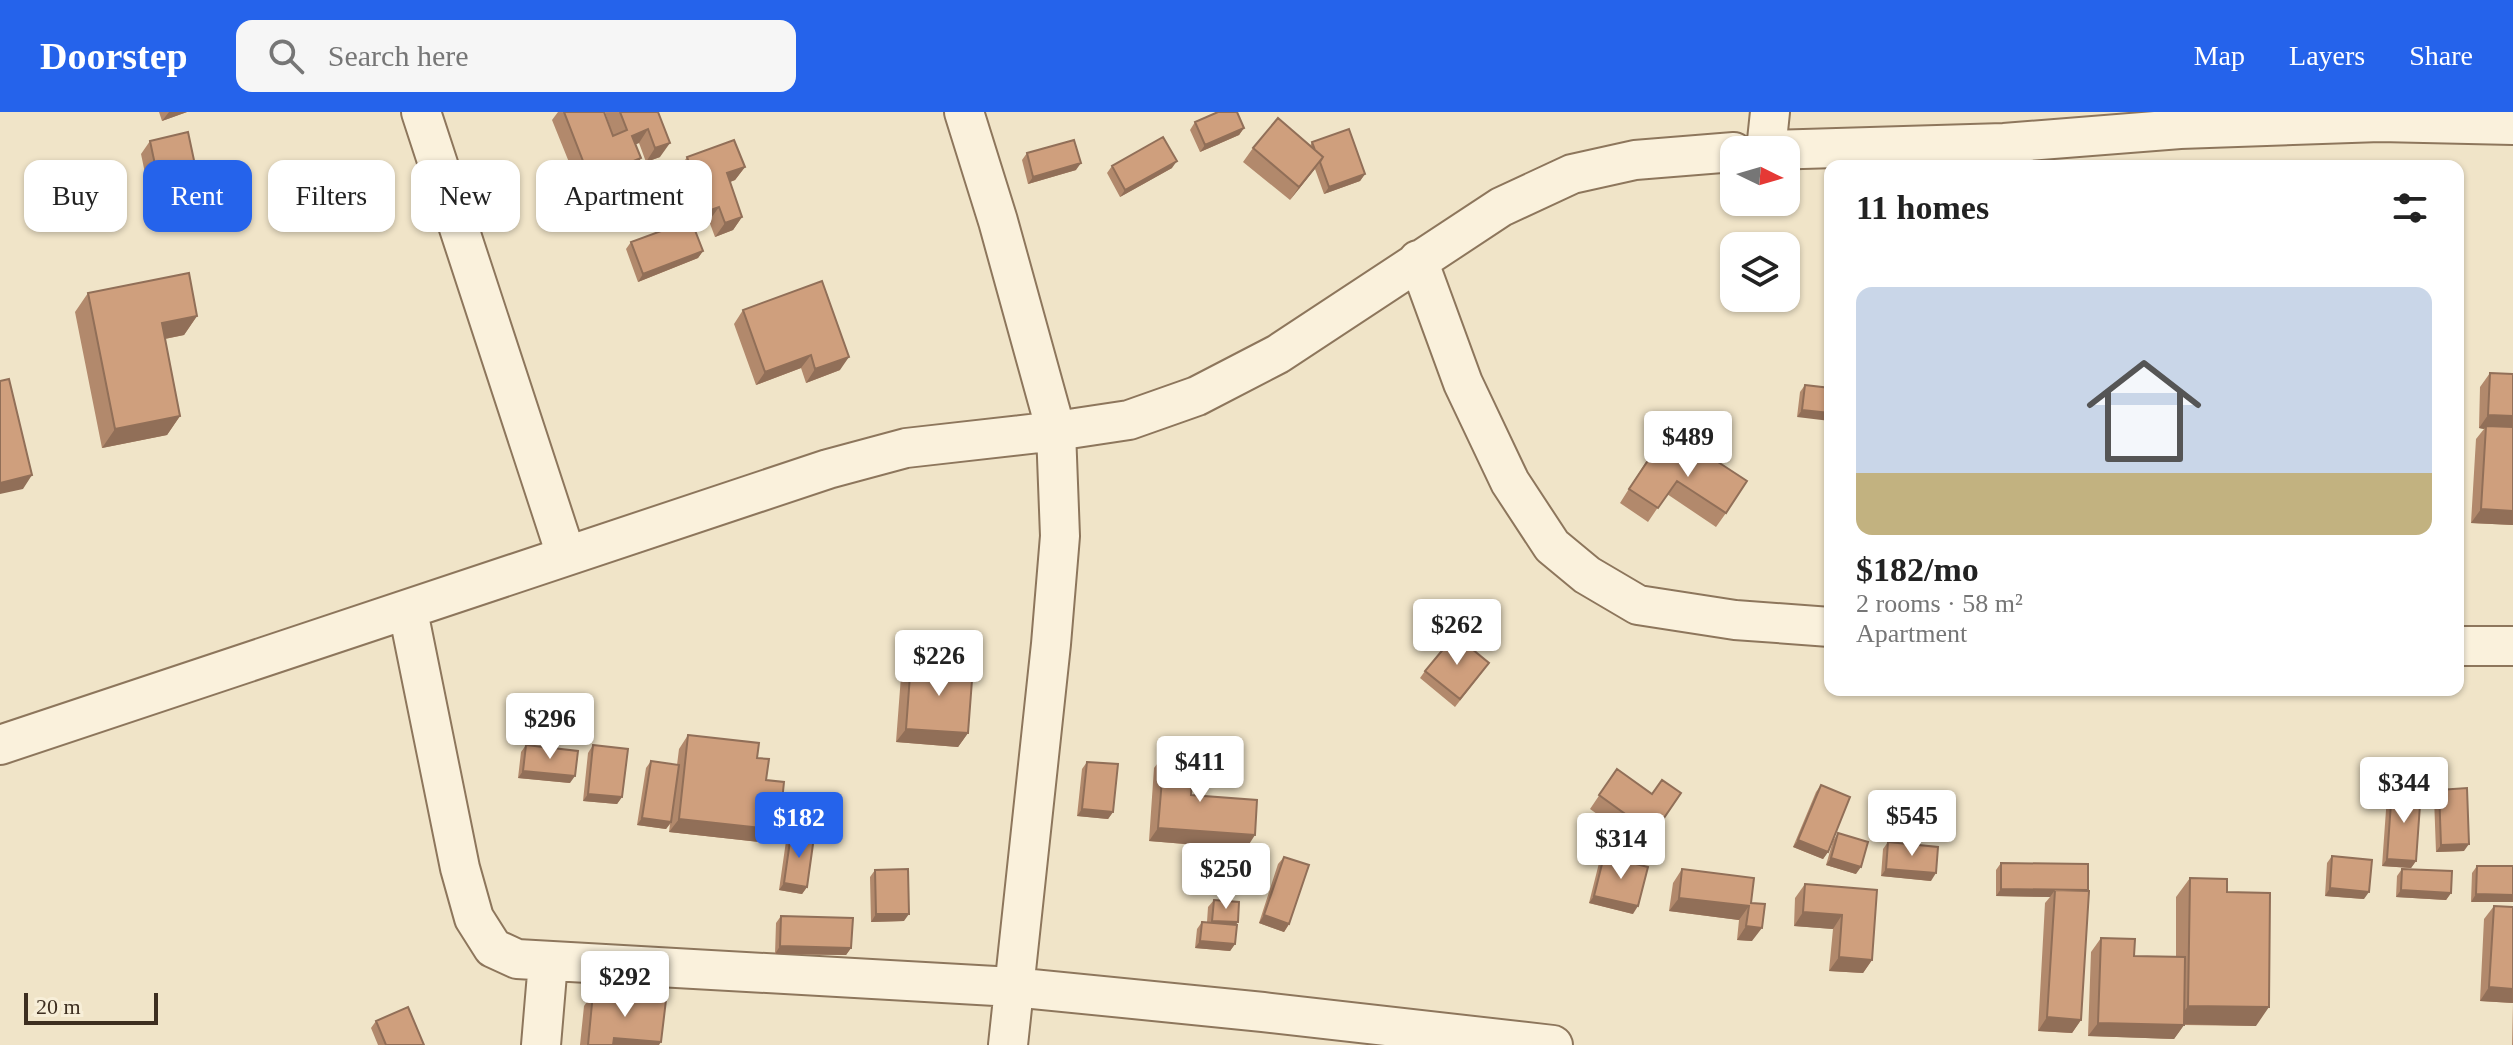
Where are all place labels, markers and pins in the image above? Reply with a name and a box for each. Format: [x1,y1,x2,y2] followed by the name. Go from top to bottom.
[1641,411,1735,479] pin: $489
[1410,599,1504,667] pin: $262
[892,630,986,698] pin: $226
[503,693,597,761] pin: $296
[1153,736,1247,804] pin: $411
[2357,757,2451,825] pin: $344
[1865,790,1959,858] pin: $545
[752,792,846,860] pin: $182
[1574,813,1668,881] pin: $314
[1179,843,1273,911] pin: $250
[578,951,672,1019] pin: $292

